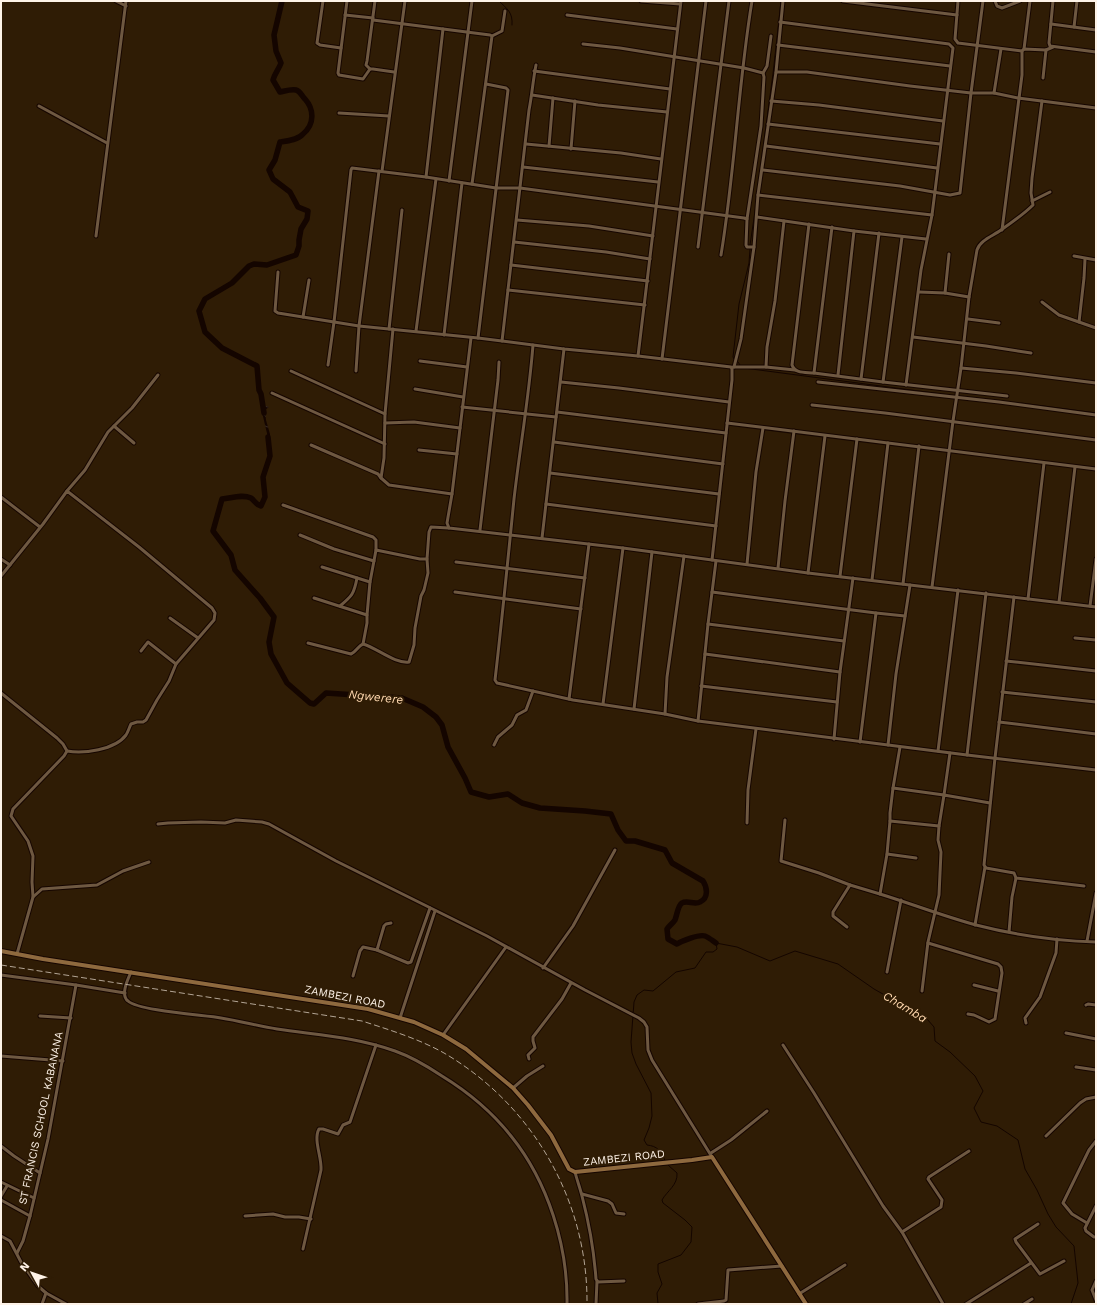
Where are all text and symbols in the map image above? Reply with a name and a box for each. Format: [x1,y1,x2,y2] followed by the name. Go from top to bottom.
[348,687,404,707] water label: Ngwerere
[303,983,387,1011] street label: ZAMBEZI ROAD
[881,988,930,1026] water label: Chamba
[16,1030,66,1206] street label: ST FRANCIS SCHOOL KABANANA
[582,1147,666,1169] street label: ZAMBEZI ROAD
[12,1253,52,1293] north arrow
[17,1260,32,1274] text: N

